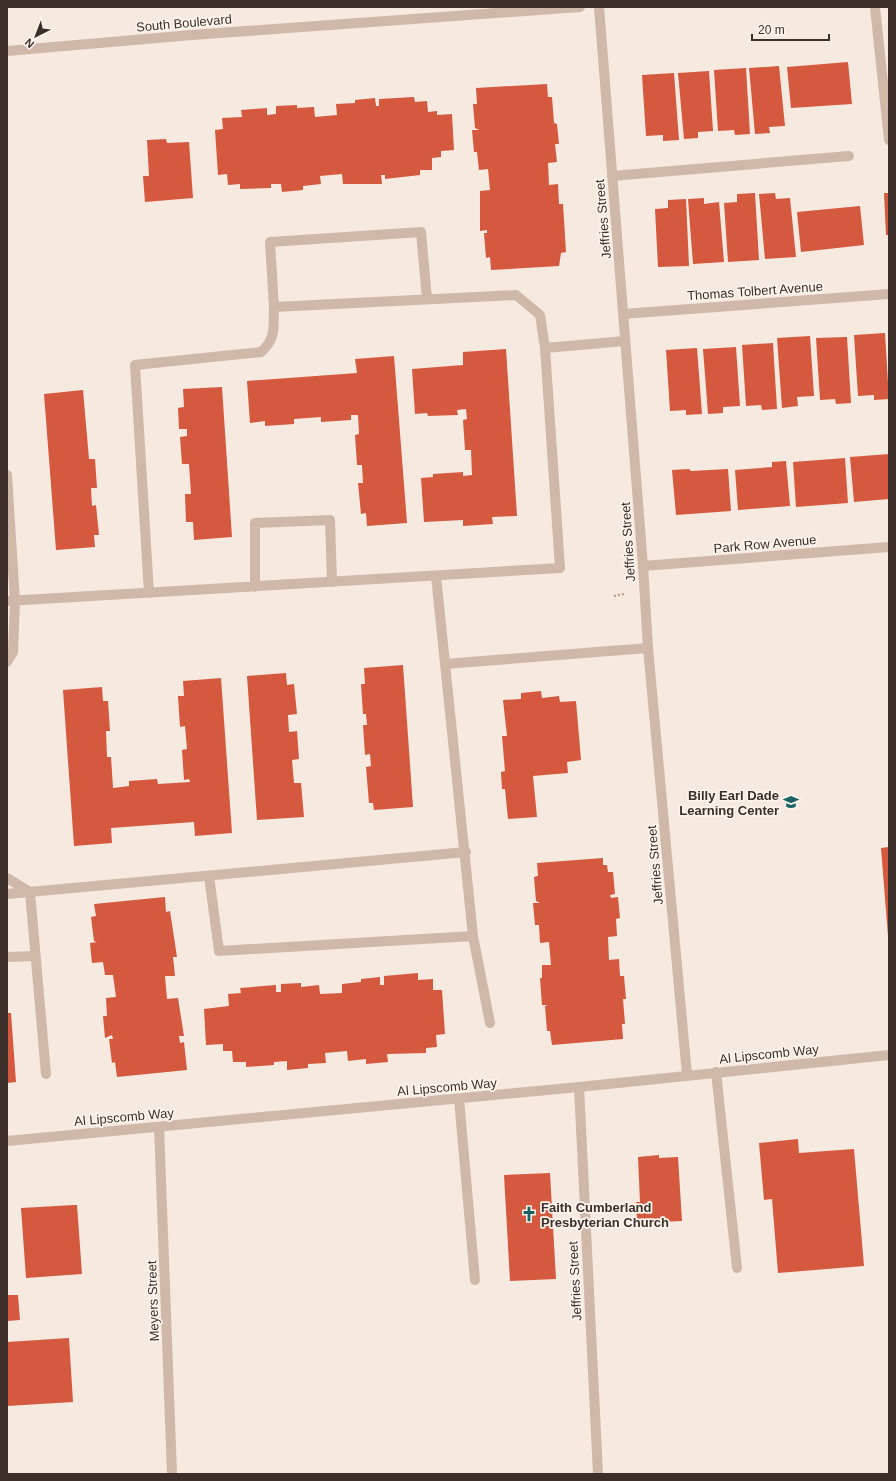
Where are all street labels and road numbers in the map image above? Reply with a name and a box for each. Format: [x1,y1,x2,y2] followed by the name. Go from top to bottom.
[135,11,233,35] street label: South Boulevard
[592,178,614,259] street label: Jeffries Street
[687,279,823,303] street label: Thomas Tolbert Avenue
[618,501,638,582] street label: Jeffries Street
[713,532,817,556] street label: Park Row Avenue
[644,824,666,905] street label: Jeffries Street
[719,1041,820,1067] street label: Al Lipscomb Way
[397,1075,498,1099] street label: Al Lipscomb Way
[74,1105,175,1129] street label: Al Lipscomb Way
[565,1240,585,1321] street label: Jeffries Street
[144,1260,162,1342] street label: Meyers Street

